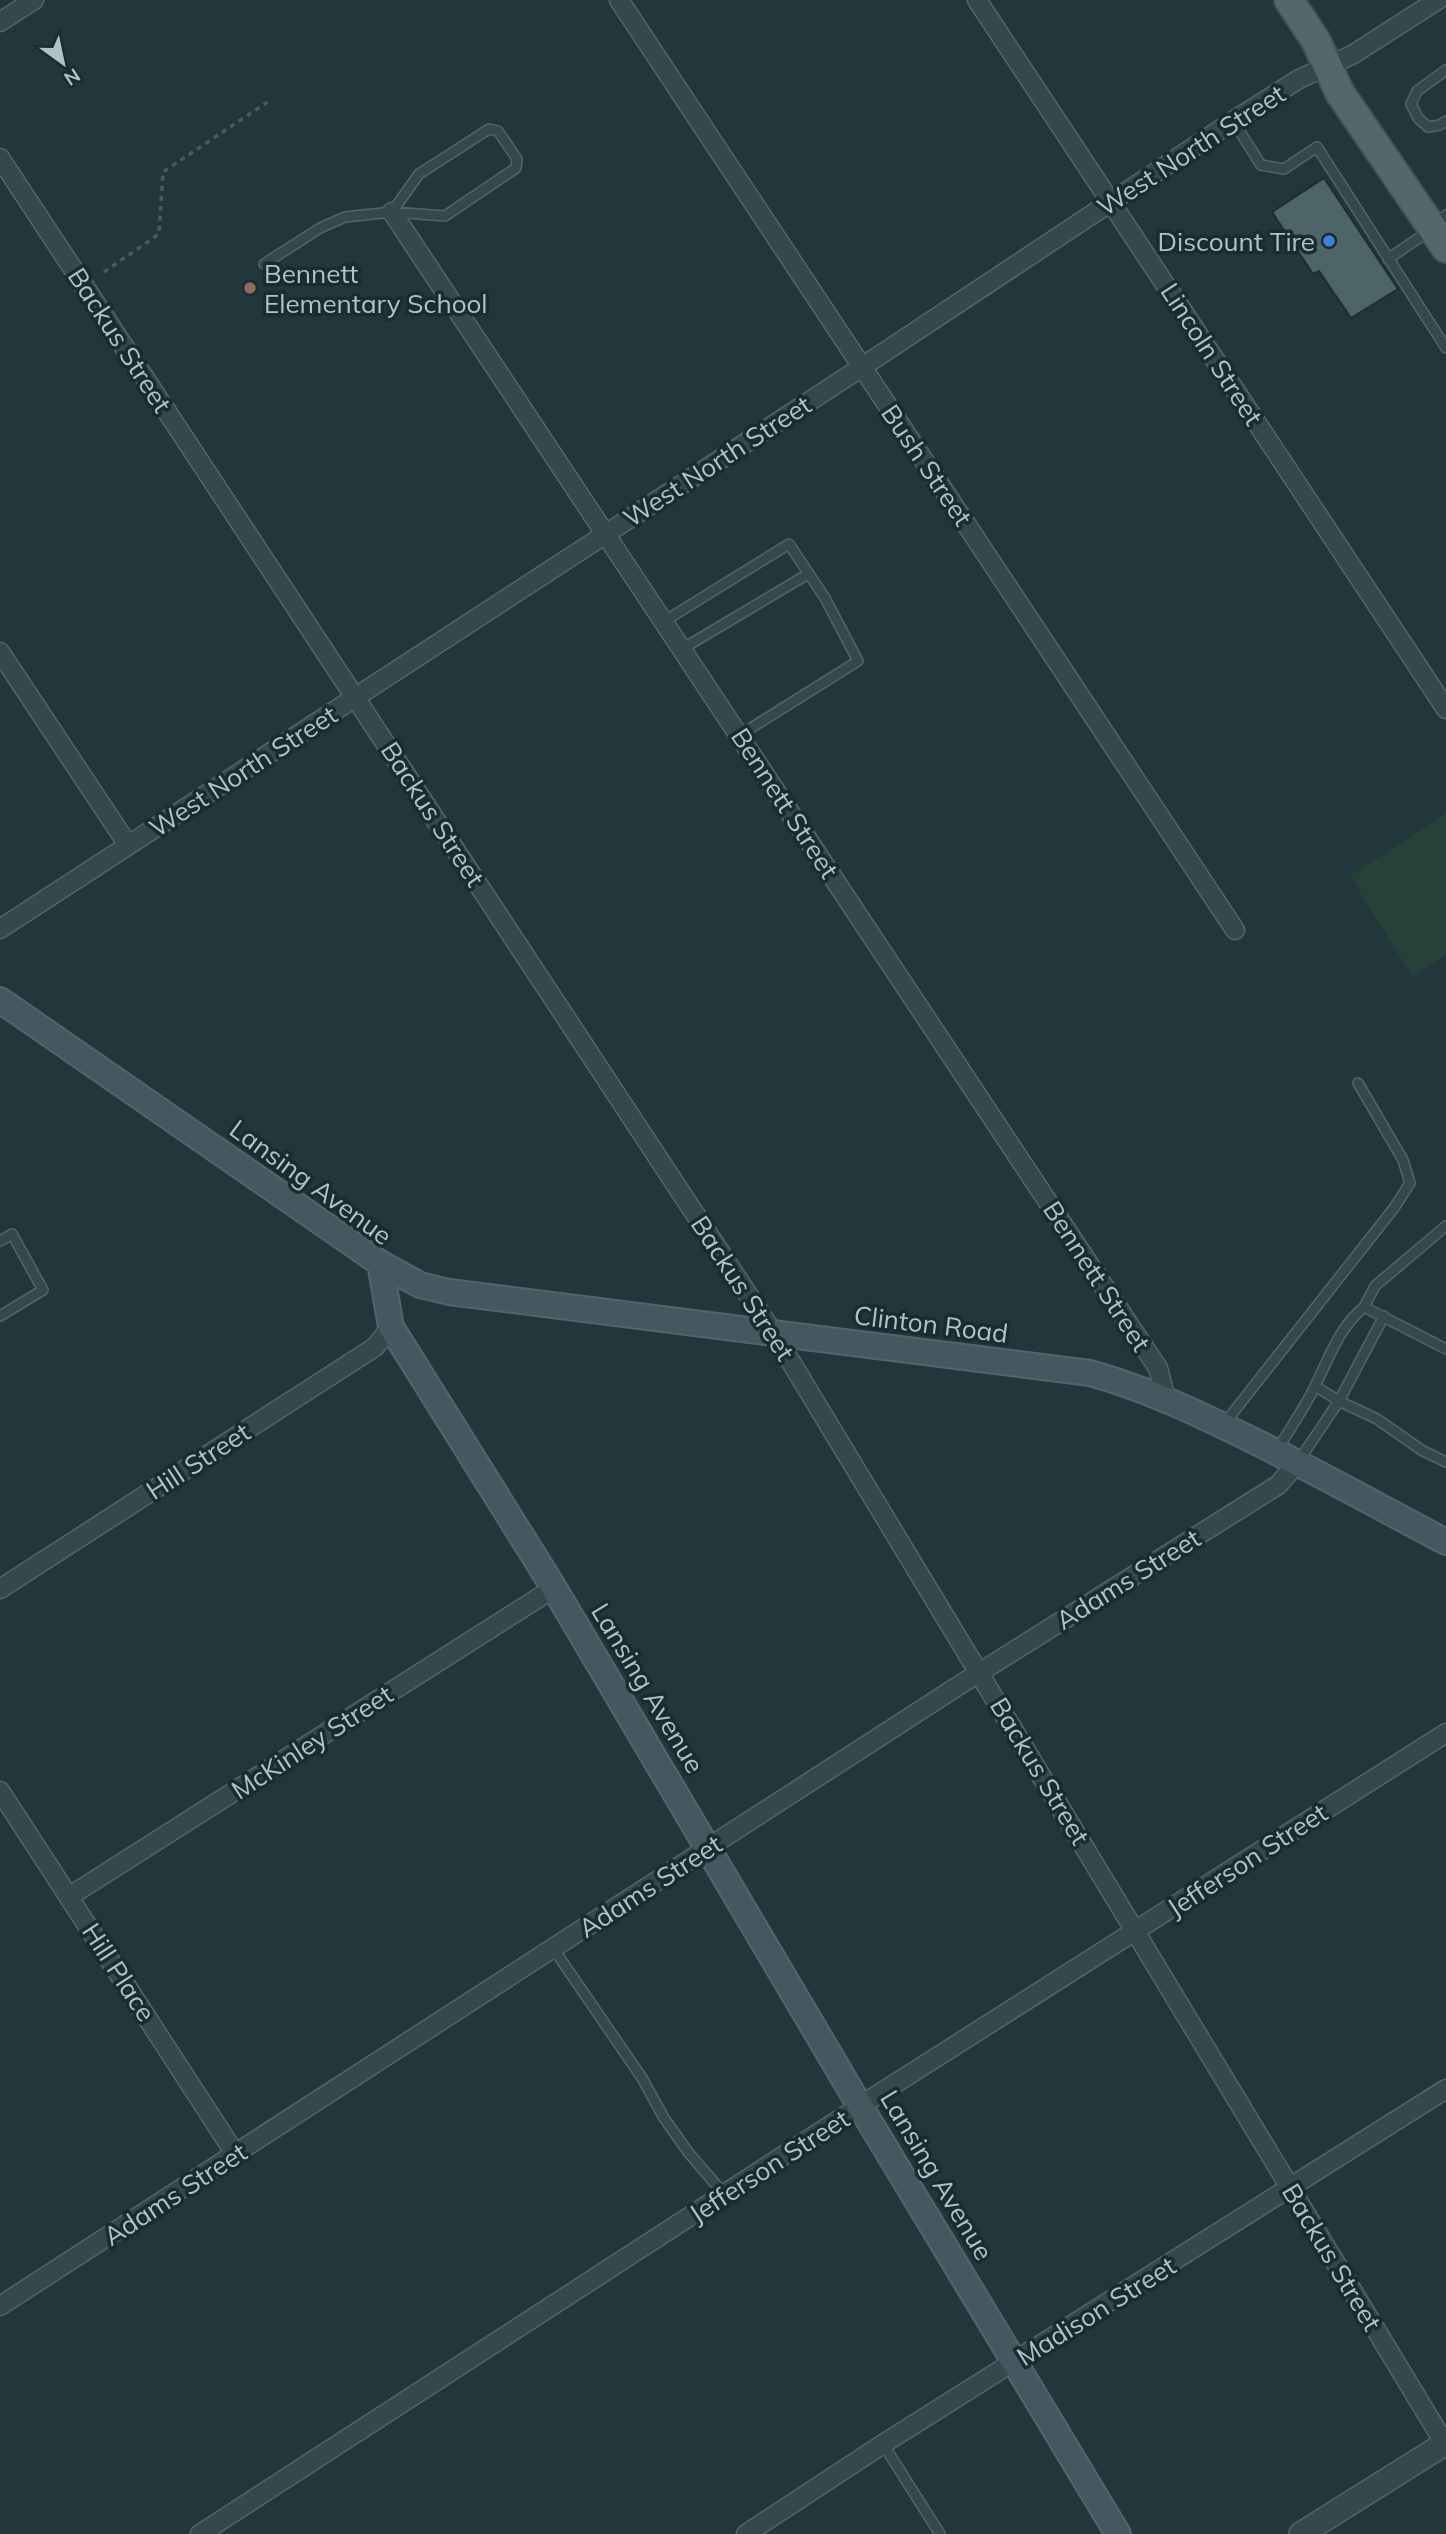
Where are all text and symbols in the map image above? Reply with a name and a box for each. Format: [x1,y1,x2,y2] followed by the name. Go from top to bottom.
[28,28,98,98] north arrow
[60,63,85,91] text: N
[1091,77,1291,223] street label: West North Street
[1158,225,1315,258] place label: Discount Tire
[1321,233,1337,249] marker: Discount Tire
[264,257,488,320] place label: Bennett Elementary School
[61,261,179,419] street label: Backus Street
[1154,277,1270,431] street label: Lincoln Street
[242,280,258,296] marker: Bennett Elementary School
[617,388,817,534] street label: West North Street
[874,398,980,532] street label: Bush Street
[143,698,343,844] street label: West North Street
[724,721,846,885] street label: Bennett Street
[374,735,492,893] street label: Backus Street
[223,1112,399,1252] street label: Lansing Avenue
[1036,1194,1158,1358] street label: Bennett Street
[684,1209,802,1367] street label: Backus Street
[852,1298,1010,1350] street label: Clinton Road
[140,1415,256,1507] street label: Hill Street
[1049,1521,1207,1637] street label: Adams Street
[584,1597,712,1779] street label: Lansing Avenue
[225,1678,399,1806] street label: McKinley Street
[983,1691,1097,1851] street label: Backus Street
[1161,1796,1333,1924] street label: Jefferson Street
[572,1827,728,1945] street label: Adams Street
[75,1917,163,2027] street label: Hill Place
[873,2084,1001,2266] street label: Lansing Avenue
[683,2102,855,2230] street label: Jefferson Street
[97,2135,253,2253] street label: Adams Street
[1275,2177,1389,2337] street label: Backus Street
[1010,2249,1182,2373] street label: Madison Street

